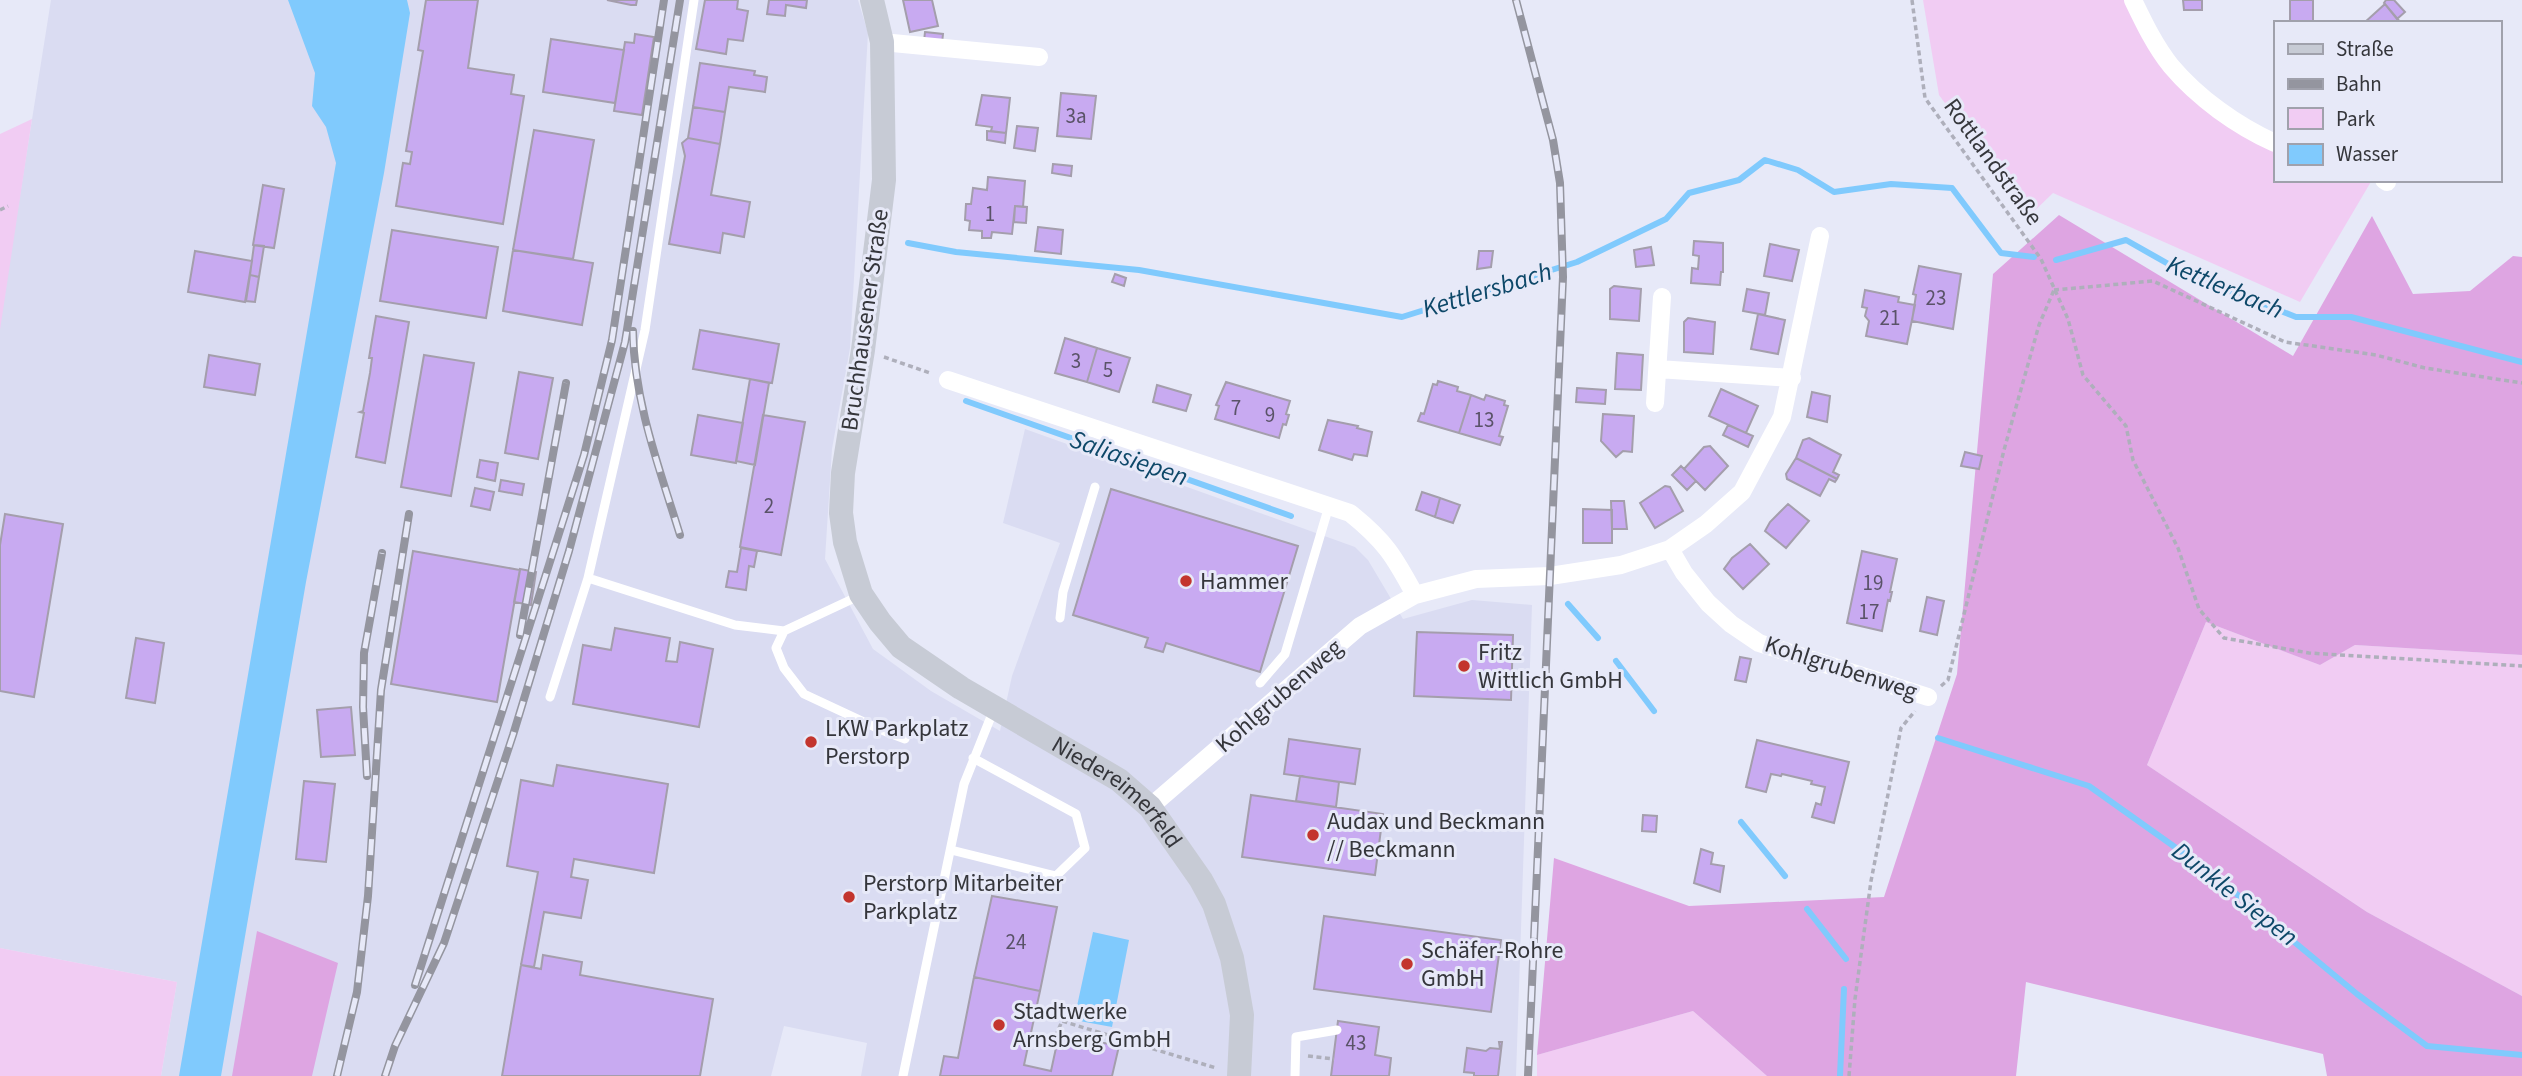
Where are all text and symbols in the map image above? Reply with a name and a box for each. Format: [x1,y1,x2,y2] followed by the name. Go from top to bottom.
[2274,21,2501,182] legend
[2336,34,2394,64] text: Straße
[2336,69,2382,99] text: Bahn
[1935,91,2051,233] street label: Rottlandstraße
[1065,101,1087,131] house number: 3a
[2336,104,2376,134] text: Park
[2336,139,2399,169] text: Wasser
[985,199,995,229] house number: 1
[832,207,898,433] street label: Bruchhausener Straße
[2161,246,2289,328] water label: Kettlerbach
[1418,253,1556,327] water label: Kettlersbach
[1926,283,1946,313] house number: 23
[1880,303,1900,333] house number: 21
[1071,346,1081,376] house number: 3
[1103,355,1113,385] house number: 5
[1231,393,1241,423] house number: 7
[1265,400,1275,430] house number: 9
[1474,405,1494,435] house number: 13
[1065,421,1193,495] water label: Saliasiepen
[764,491,774,521] house number: 2
[1200,564,1288,599] place label: Hammer
[1863,568,1883,598] house number: 19
[1178,573,1194,589] marker: Hammer
[1859,597,1879,627] house number: 17
[1760,627,1922,709] street label: Kohlgrubenweg
[1208,631,1350,761] street label: Kohlgrubenweg
[1478,635,1623,698] place label: Fritz Wittlich GmbH
[1456,658,1472,674] marker: Fritz Wittlich GmbH
[825,711,968,774] place label: LKW Parkplatz Perstorp
[1045,727,1191,855] street label: Niedereimerfeld
[803,734,819,750] marker: LKW Parkplatz Perstorp
[1327,804,1545,867] place label: Audax und Beckmann // Beckmann
[1305,827,1321,843] marker: Audax und Beckmann // Beckmann
[2164,833,2306,955] water label: Dunkle Siepen
[863,866,1064,929] place label: Perstorp Mitarbeiter Parkplatz
[841,889,857,905] marker: Perstorp Mitarbeiter Parkplatz
[1006,927,1026,957] house number: 24
[1421,933,1563,996] place label: Schäfer-Rohre GmbH
[1399,956,1415,972] marker: Schäfer-Rohre GmbH
[1013,994,1171,1057] place label: Stadtwerke Arnsberg GmbH
[991,1017,1007,1033] marker: Stadtwerke Arnsberg GmbH
[1346,1028,1366,1058] house number: 43

